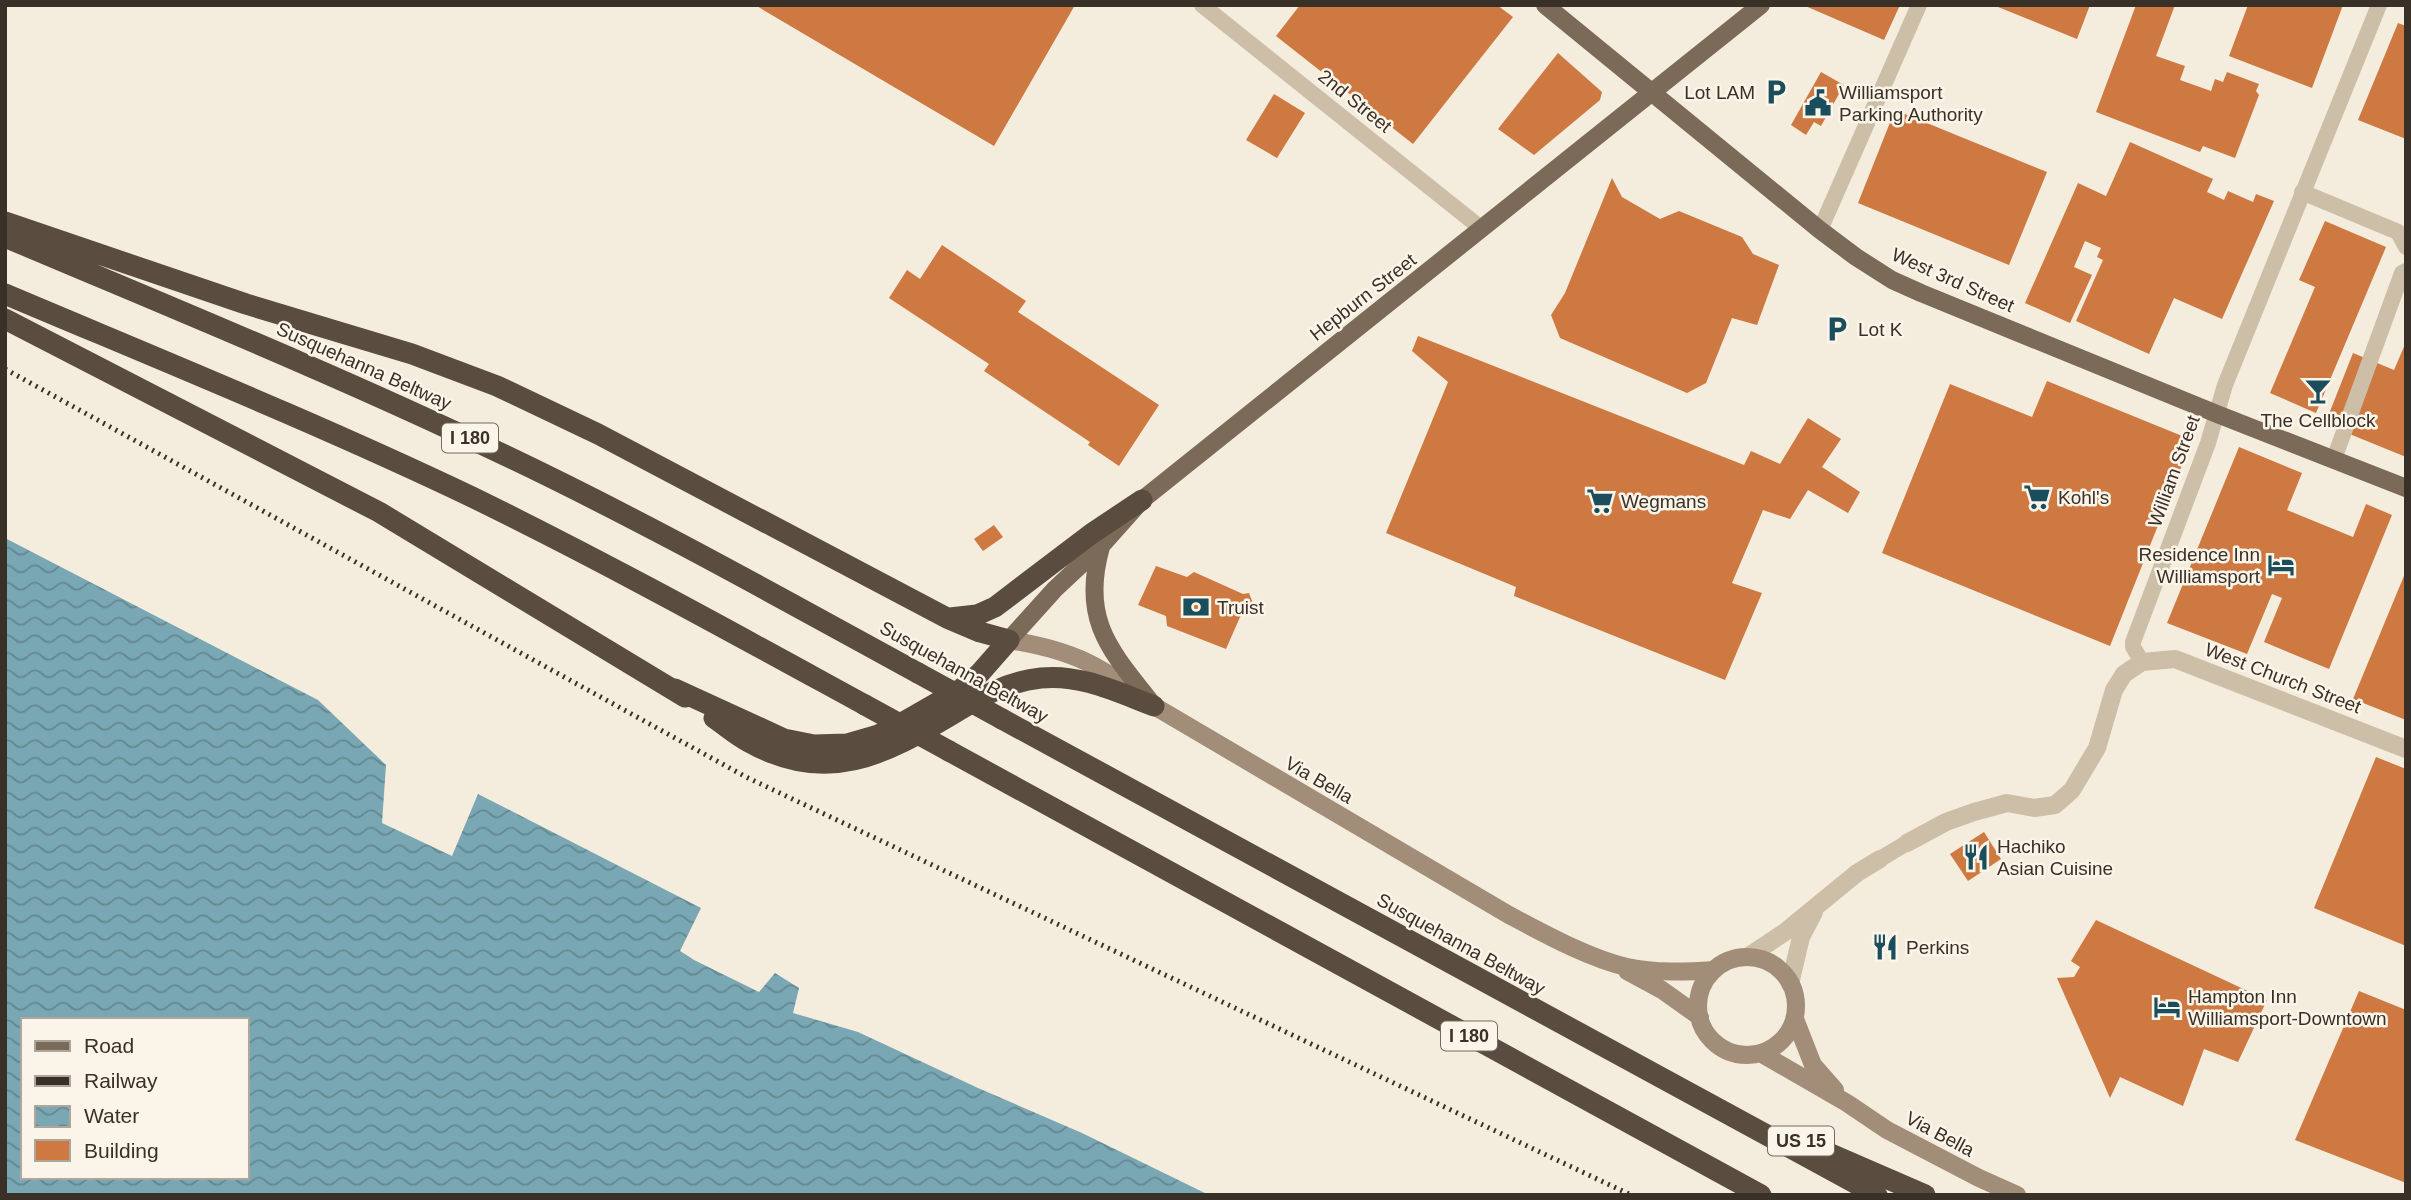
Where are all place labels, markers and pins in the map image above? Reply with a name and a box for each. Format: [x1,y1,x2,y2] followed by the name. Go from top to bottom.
[1761,77,1791,107] parking icon: Lot LAM
[1684,82,1755,103] place label: Lot LAM
[1839,82,1983,125] place label: Williamsport Parking Authority
[1803,88,1833,118] public building icon: Williamsport Parking Authority
[1822,314,1852,344] parking icon: Lot K
[1858,319,1903,340] place label: Lot K
[2303,376,2333,406] bar icon: The Cellblock
[2260,410,2376,431] place label: The Cellblock
[2022,482,2052,512] supermarket icon: Kohl's
[1585,486,1615,516] supermarket icon: Wegmans
[2058,487,2109,508] place label: Kohl's
[1621,491,1706,512] place label: Wegmans
[2139,544,2261,587] place label: Residence Inn Williamsport
[2266,550,2296,580] hotel icon: Residence Inn Williamsport
[1181,592,1211,622] bank icon: Truist
[1217,597,1265,618] place label: Truist
[1997,836,2113,879] place label: Hachiko Asian Cuisine
[1961,842,1991,872] restaurant icon: Hachiko Asian Cuisine
[1870,932,1900,962] restaurant icon: Perkins
[1906,937,1969,958] place label: Perkins
[2188,986,2387,1029] place label: Hampton Inn Williamsport-Downtown
[2152,992,2182,1022] hotel icon: Hampton Inn Williamsport-Downtown

